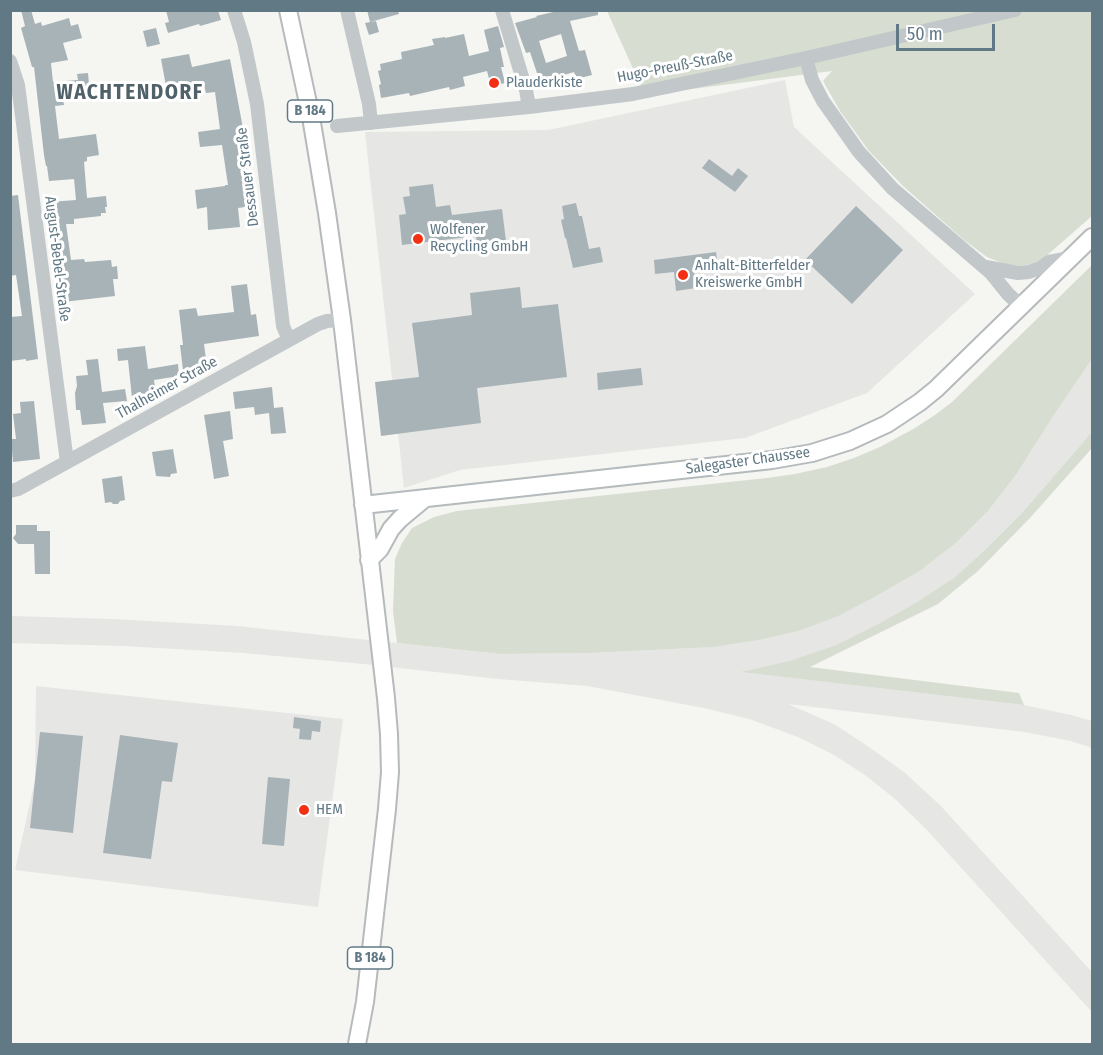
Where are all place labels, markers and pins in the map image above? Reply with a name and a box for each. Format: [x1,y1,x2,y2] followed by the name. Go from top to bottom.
[506,74,583,92] place label: Plauderkiste
[487,76,501,90] marker: Plauderkiste
[430,221,528,256] place label: Wolfener Recycling GmbH
[411,232,425,246] marker: Wolfener Recycling GmbH
[695,257,810,292] place label: Anhalt-Bitterfelder Kreiswerke GmbH
[676,268,690,282] marker: Anhalt-Bitterfelder Kreiswerke GmbH
[316,801,343,819] place label: HEM
[297,803,311,817] marker: HEM

